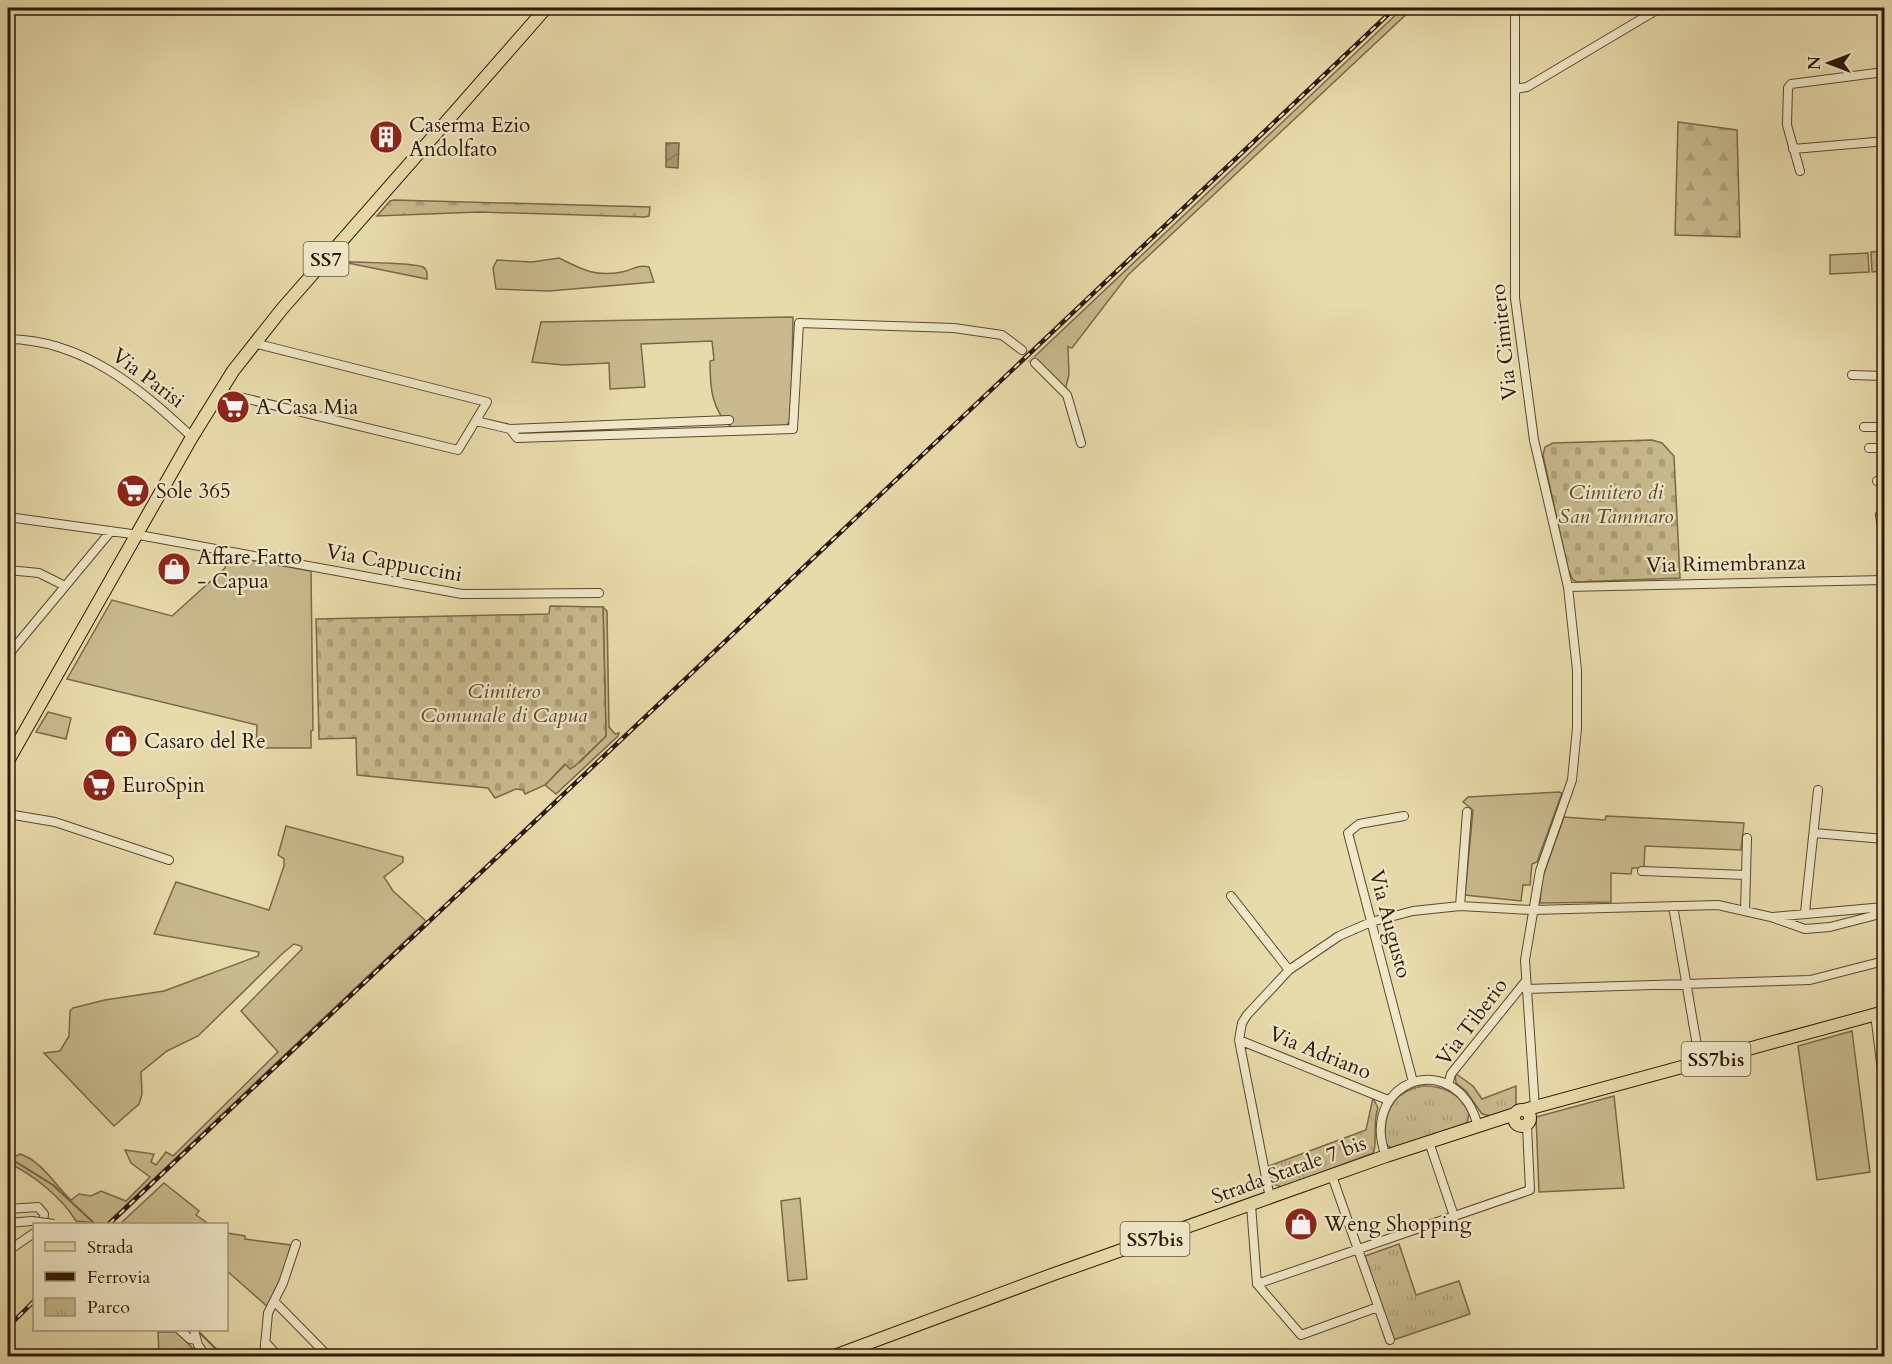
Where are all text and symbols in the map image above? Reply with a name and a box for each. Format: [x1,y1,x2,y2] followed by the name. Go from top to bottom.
[1799,33,1859,93] north arrow
[1804,56,1826,70] text: N
[409,111,530,164] place label: Caserma Ezio Andolfato
[368,119,404,155] building icon: Caserma Ezio Andolfato
[304,242,348,276] road number: SS7
[1483,282,1525,402] street label: Via Cimitero
[106,341,190,415] street label: Via Parisi
[215,389,251,425] supermarket icon: A Casa Mia
[256,393,358,422] place label: A Casa Mia
[115,473,151,509] supermarket icon: Sole 365
[156,477,231,506] place label: Sole 365
[1558,478,1674,531] park label: Cimitero di San Tammaro
[324,537,465,589] street label: Via Cappuccini
[197,543,302,596] place label: Affare Fatto - Capua
[1646,548,1806,580] street label: Via Rimembranza
[156,551,192,587] shop icon: Affare Fatto - Capua
[421,677,587,730] park label: Cimitero Comunale di Capua
[103,723,139,759] shop icon: Casaro del Re
[144,727,266,756] place label: Casaro del Re
[81,767,117,803] supermarket icon: EuroSpin
[122,771,205,800] place label: EuroSpin
[1362,867,1418,981] street label: Via Augusto
[1429,972,1515,1072] street label: Via Tiberio
[1264,1019,1376,1087] street label: Via Adriano
[1682,1042,1750,1076] road number: SS7bis
[1208,1129,1370,1211] street label: Strada Statale 7 bis
[1283,1206,1319,1242] shop icon: Weng Shopping
[1323,1210,1472,1239] place label: Weng Shopping
[1120,1222,1190,1256] road number: SS7bis
[33,1223,228,1331] legend
[87,1235,134,1260] text: Strada
[87,1265,150,1290] text: Ferrovia
[87,1295,130,1320] text: Parco

